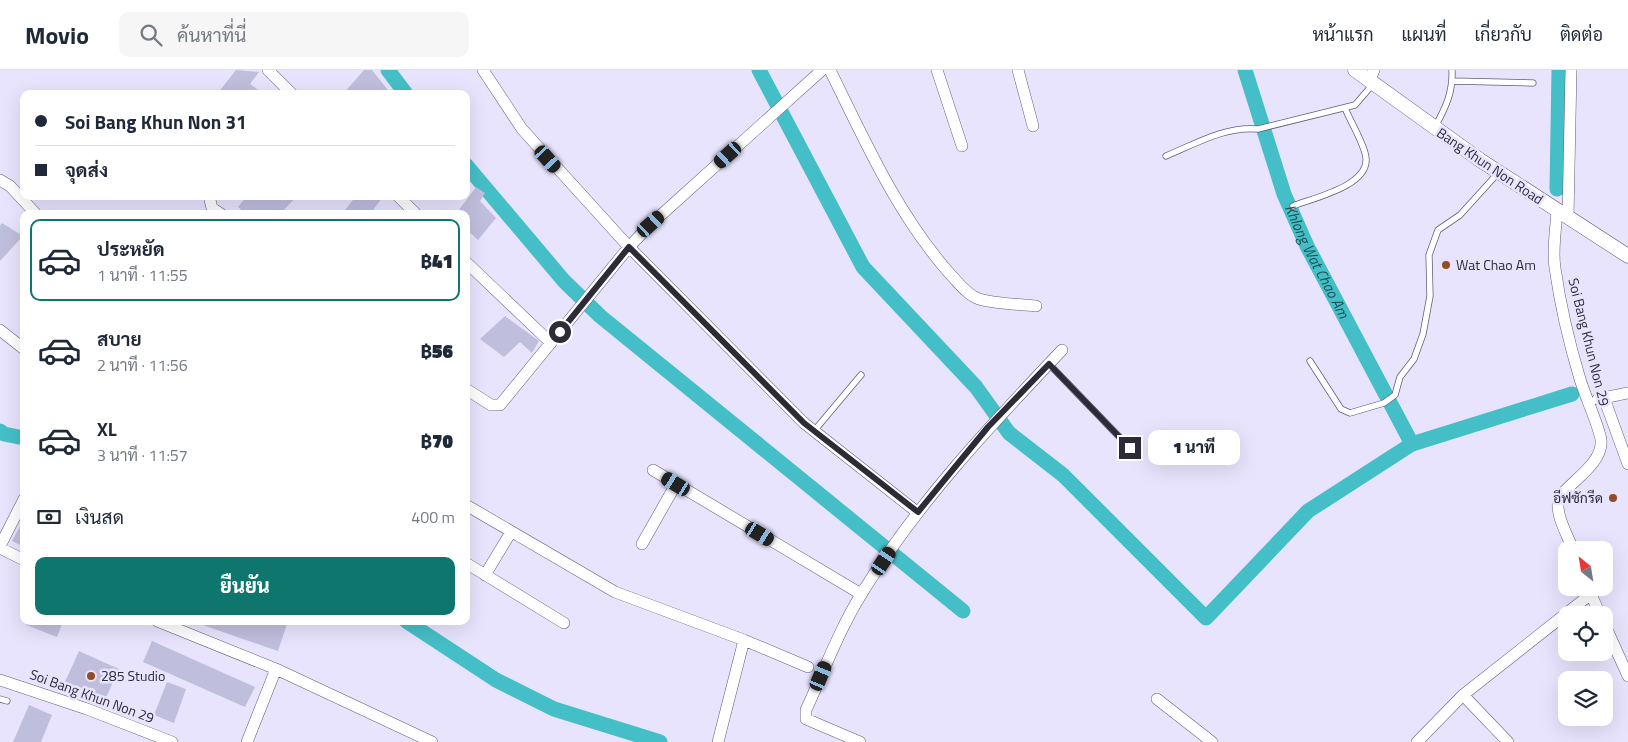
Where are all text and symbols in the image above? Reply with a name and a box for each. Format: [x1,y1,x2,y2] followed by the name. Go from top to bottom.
[119,12,469,57] search box
[25,17,89,53] text: Movio
[177,20,246,49] text: ค้นหาที่นี่
[137,21,165,49] icon: search
[1312,21,1374,48] text: หน้าแรก
[1402,21,1446,48] text: แผนที่
[1474,21,1532,48] text: เกี่ยวกับ
[1560,21,1603,48] text: ติดต่อ
[65,107,247,136] text: Soi Bang Khun Non 31
[1433,122,1548,209] street label: Bang Khun Non Road
[711,139,744,171] car
[532,143,563,175] car
[65,155,108,184] text: จุดส่ง
[1279,201,1356,323] water label: Khlong Wat Chao Am
[634,208,667,240] car
[97,234,165,263] text: ประหยัด
[37,238,82,283] icon: car
[421,246,453,275] text: ฿41
[1456,254,1536,275] place label: Wat Chao Am
[1440,259,1452,271] marker: Wat Chao Am
[97,263,188,287] text: 1 นาที · 11:55
[1563,276,1616,408] street label: Soi Bang Khun Non 29
[549,321,571,343] route start
[97,324,142,353] text: สบาย
[37,328,82,373] icon: car
[421,336,453,365] text: ฿56
[97,353,188,377] text: 2 นาที · 11:56
[97,414,117,443] text: XL
[37,418,82,463] icon: car
[421,426,453,455] text: ฿70
[1148,430,1240,466] callout: 1 นาที
[1173,435,1215,459] text: 1 นาที
[1119,437,1141,459] route end
[97,443,188,467] text: 3 นาที · 11:57
[659,470,692,498] car
[1553,487,1603,508] place label: อีฟซักรีด
[1607,492,1619,504] marker: อีฟซักรีด
[75,502,124,531] text: เงินสด
[35,503,63,531] icon: cash
[411,505,455,529] text: 400 m
[743,520,776,548] car
[1558,541,1612,596] north arrow
[1558,541,1613,726] map controls
[869,544,898,578] car
[35,557,455,615] button: ยืนยัน
[1558,606,1613,661] button: locate
[808,659,833,693] car
[27,663,158,728] street label: Soi Bang Khun Non 29
[101,665,165,686] place label: 285 Studio
[85,670,97,682] marker: 285 Studio
[1558,671,1613,726] button: layers

